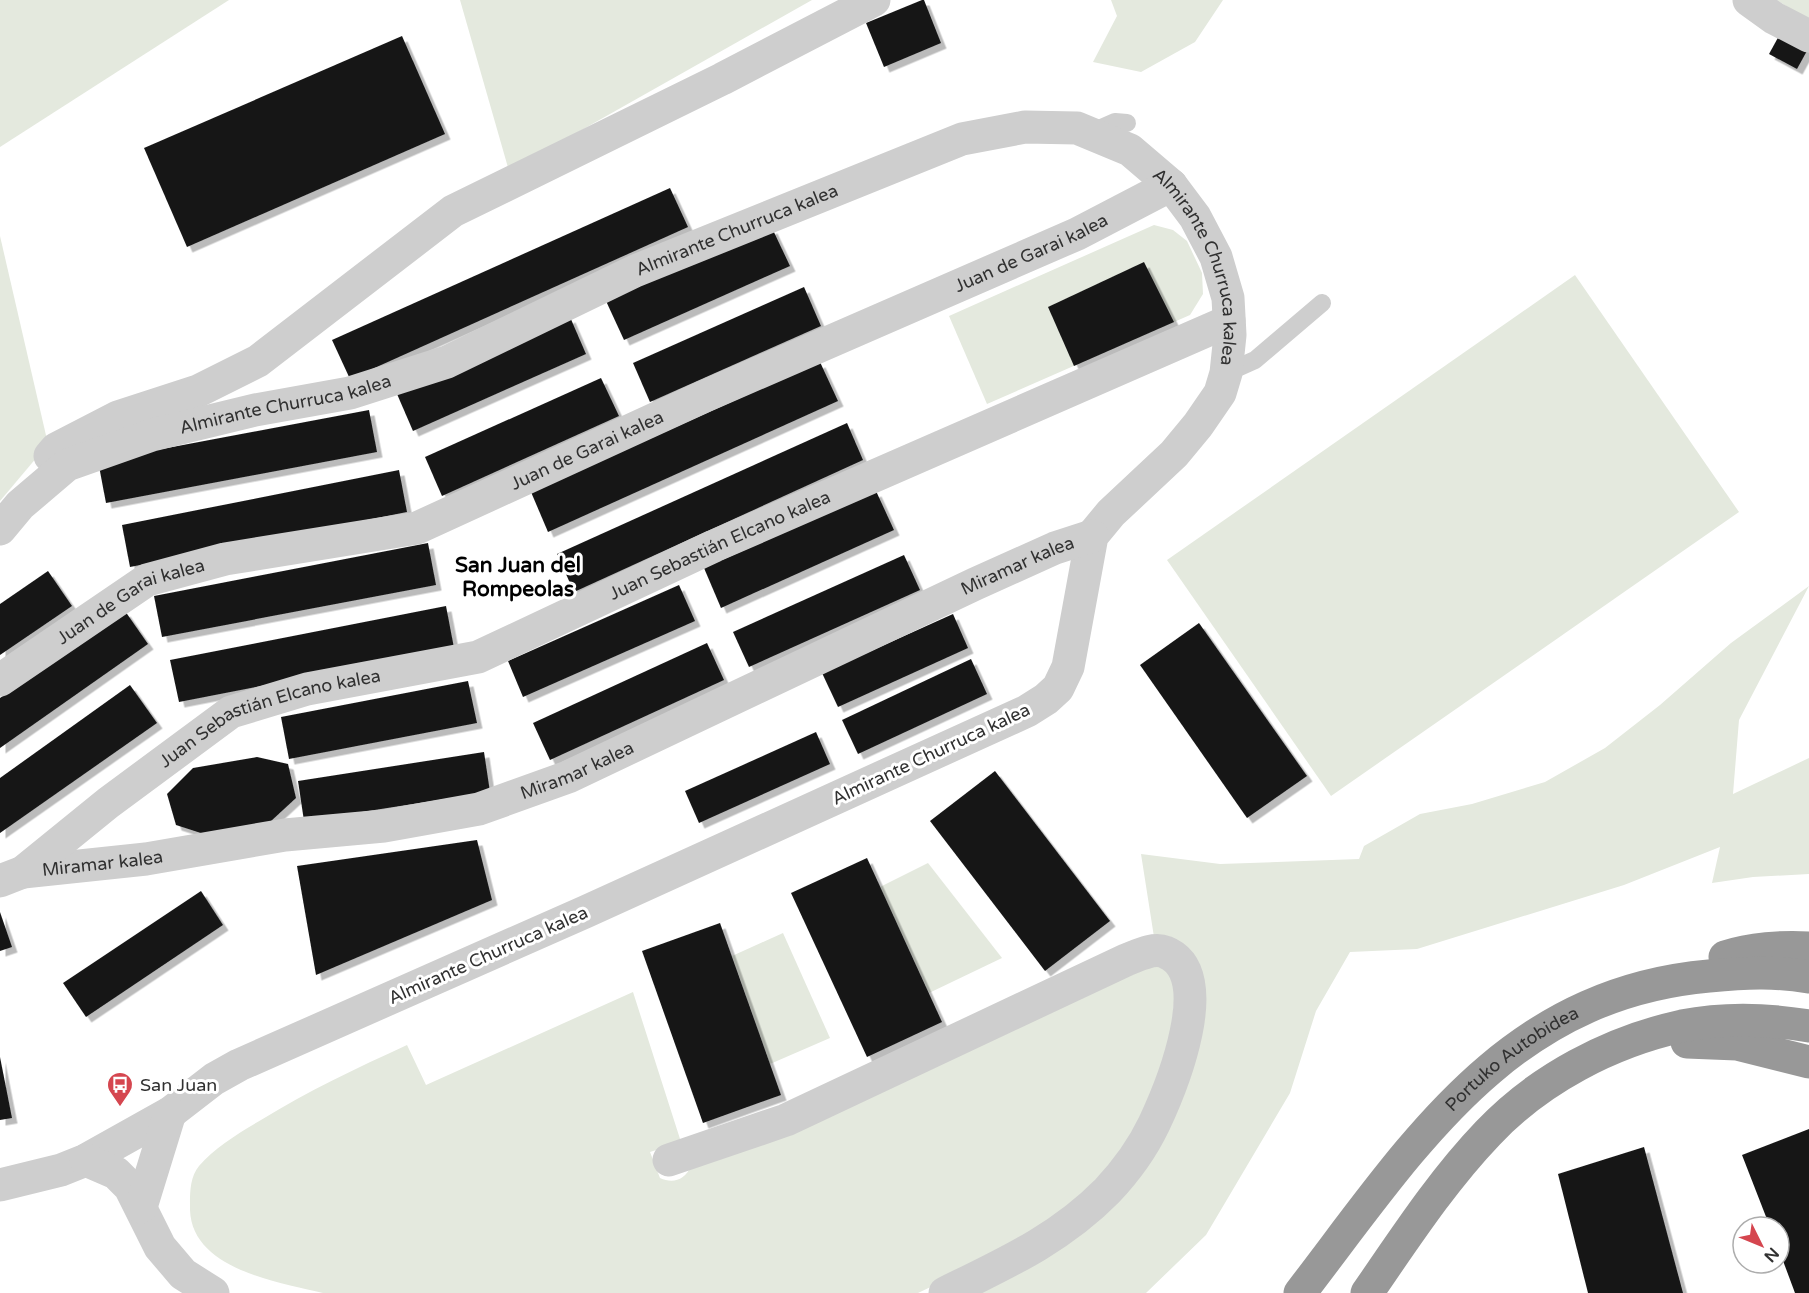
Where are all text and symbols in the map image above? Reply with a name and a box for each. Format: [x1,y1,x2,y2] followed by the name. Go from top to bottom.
[1148,163,1241,367] street label: Almirante Churruca kalea
[632,179,841,281] street label: Almirante Churruca kalea
[951,209,1112,297] street label: Juan de Garai kalea
[177,370,394,439] street label: Almirante Churruca kalea
[507,406,667,495] street label: Juan de Garai kalea
[606,486,834,605] street label: Juan Sebastián Elcano kalea
[957,532,1077,600] street label: Miramar kalea
[455,553,581,602] district label: San Juan del Rompeolas
[53,554,207,649] street label: Juan de Garai kalea
[155,664,382,772] street label: Juan Sebastián Elcano kalea
[828,698,1034,810] street label: Almirante Churruca kalea
[517,736,637,804] street label: Miramar kalea
[41,845,165,881] street label: Miramar kalea
[385,901,591,1009] street label: Almirante Churruca kalea
[1440,1002,1582,1116] street label: Portuko Autobidea
[105,1070,135,1108] bus stop icon: San Juan
[140,1074,217,1096] place label: San Juan
[1731,1215,1791,1275] north arrow
[1760,1243,1783,1266] text: N

